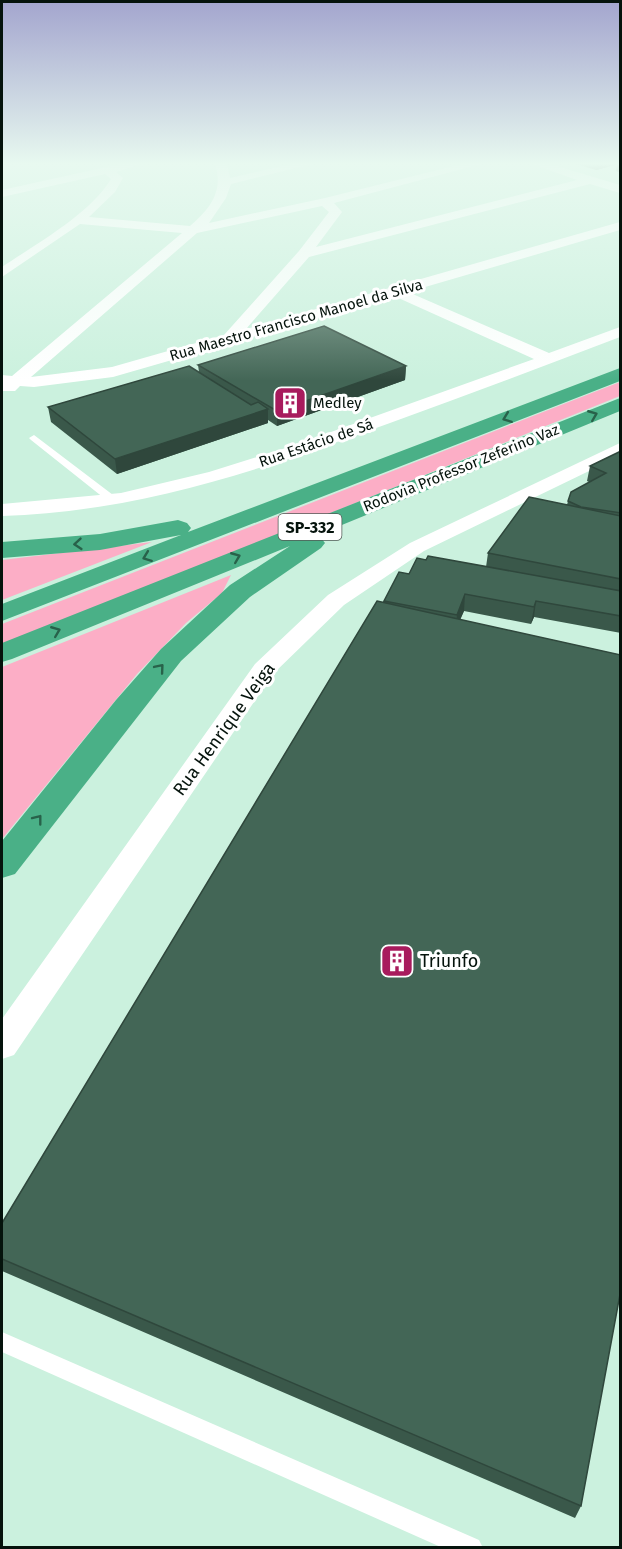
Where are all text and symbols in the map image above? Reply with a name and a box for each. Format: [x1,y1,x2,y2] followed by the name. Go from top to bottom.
[167,275,425,365] street label: Rua Maestro Francisco Manoel da Silva
[272,385,308,421] building icon: Medley
[313,394,362,412] place label: Medley
[587,410,598,422] one-way arrow
[503,411,513,424] one-way arrow
[256,415,376,471] street label: Rua Estácio de Sá
[360,420,562,516] street label: Rodovia Professor Zeferino Vaz
[278,514,342,540] road number: SP-332
[73,537,82,550] one-way arrow
[142,549,153,562] one-way arrow
[230,552,241,564] one-way arrow
[49,626,60,638] one-way arrow
[168,658,280,800] street label: Rua Henrique Veiga
[153,664,164,675] one-way arrow
[30,815,41,826] one-way arrow
[379,943,415,979] building icon: Triunfo
[420,950,478,972] place label: Triunfo

